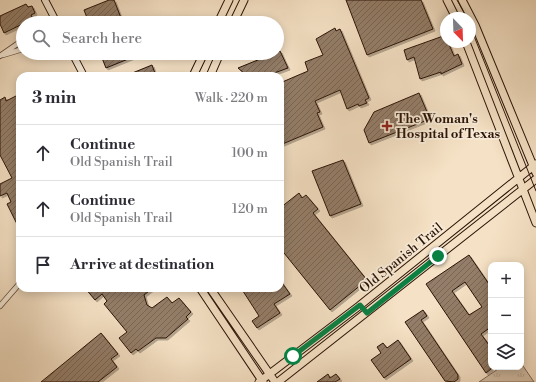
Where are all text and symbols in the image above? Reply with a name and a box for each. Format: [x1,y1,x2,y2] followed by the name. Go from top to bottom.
[440,12,476,48] north arrow
[16,16,284,60] search box
[30,27,52,49] icon: search
[62,29,142,48] text: Search here
[32,87,76,109] text: 3 min
[195,90,268,106] text: Walk · 220 m
[396,111,501,142] place label: The Woman's Hospital of Texas
[381,120,393,132] marker: The Woman's Hospital of Texas
[70,135,135,154] text: Continue
[32,142,54,164] icon: ahead
[232,145,268,161] text: 100 m
[70,154,173,170] text: Old Spanish Trail
[70,191,135,210] text: Continue
[32,198,54,220] icon: ahead
[232,201,268,217] text: 120 m
[70,210,173,226] text: Old Spanish Trail
[356,219,446,297] street label: Old Spanish Trail
[429,247,447,265] route end
[32,254,54,276] icon: arrive
[70,255,214,274] text: Arrive at destination
[488,262,524,370] map controls
[488,262,524,298] button: +
[488,298,524,334] button: −
[488,334,524,370] button: layers
[284,347,302,365] route start

